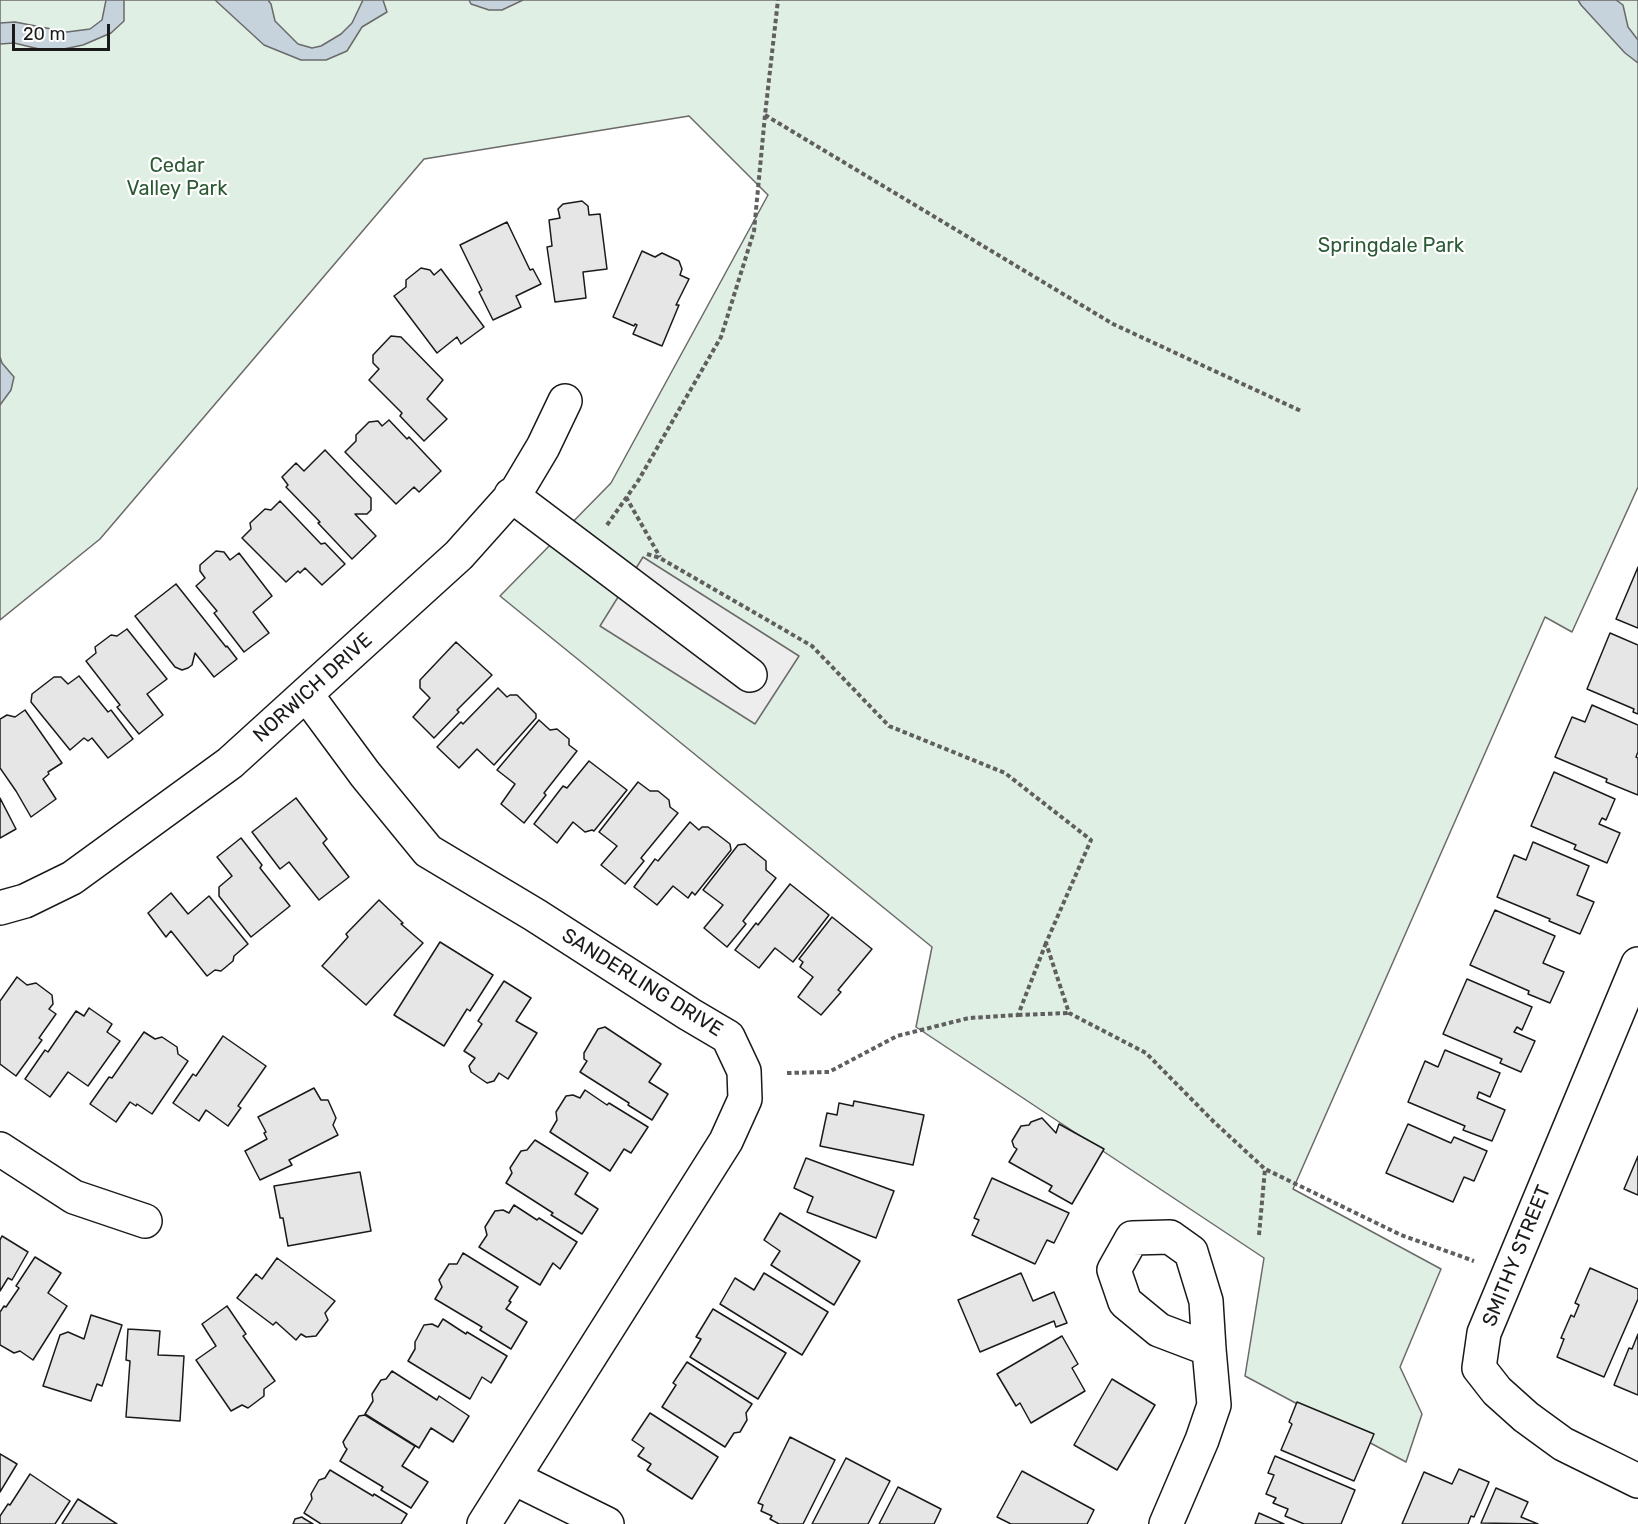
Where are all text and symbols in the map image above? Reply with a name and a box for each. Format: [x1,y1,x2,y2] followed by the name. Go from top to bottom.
[15,12,112,50] scale bar
[23,23,65,45] text: 20 m
[126,154,228,201] park label: Cedar Valley Park
[1318,234,1464,258] park label: Springdale Park
[249,628,377,748] street label: NORWICH DRIVE
[557,924,727,1042] street label: SANDERLING DRIVE
[1478,1182,1556,1330] street label: SMITHY STREET

